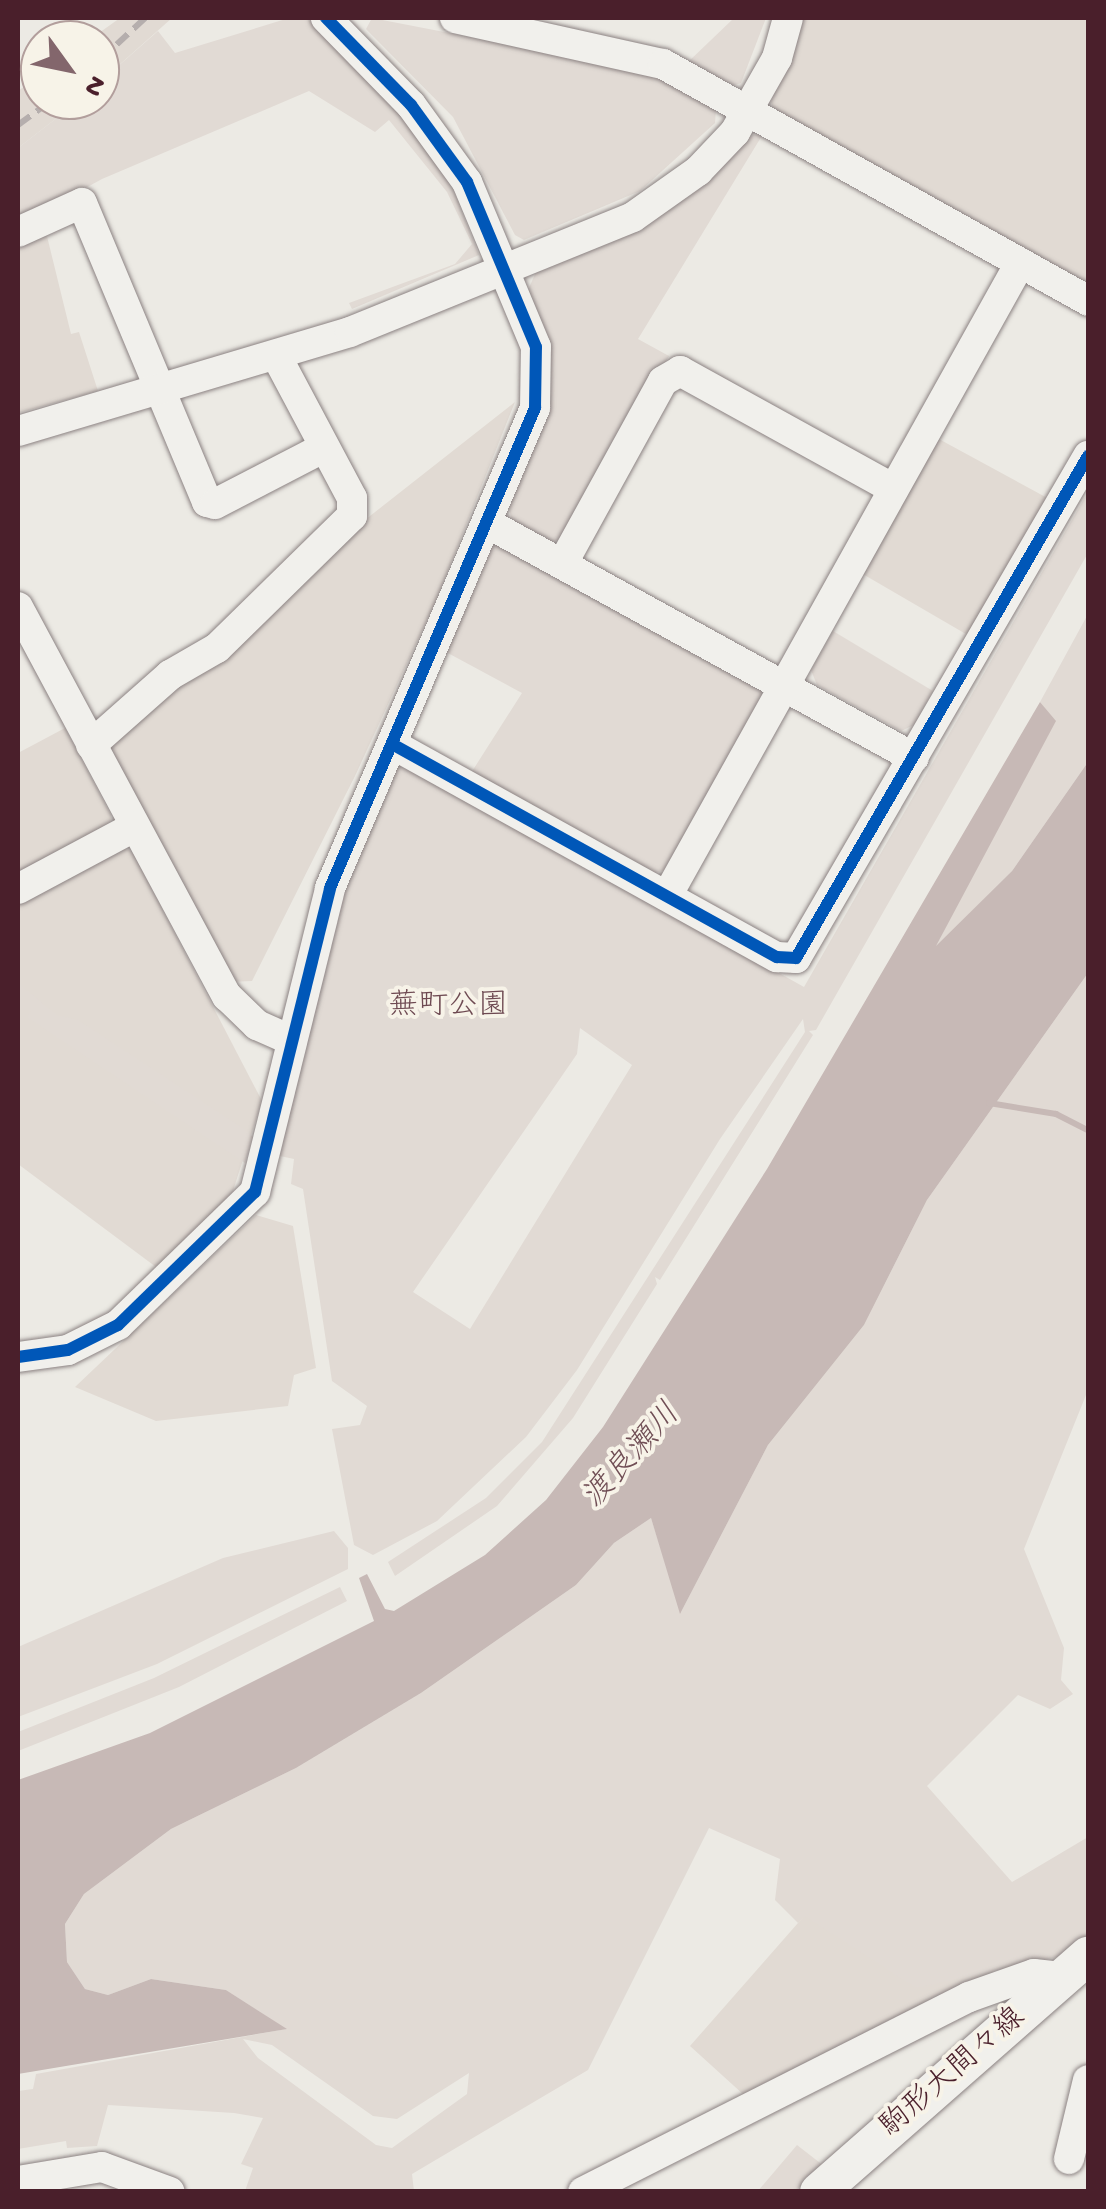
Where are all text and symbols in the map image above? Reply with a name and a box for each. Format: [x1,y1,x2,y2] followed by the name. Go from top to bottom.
[20,20,120,120] north arrow
[75,69,113,102] text: N
[388,990,508,1026] park label: 蕪町公園
[576,1397,690,1517] water label: 渡良瀬川
[874,2001,1034,2147] street label: 駒形大間々線

